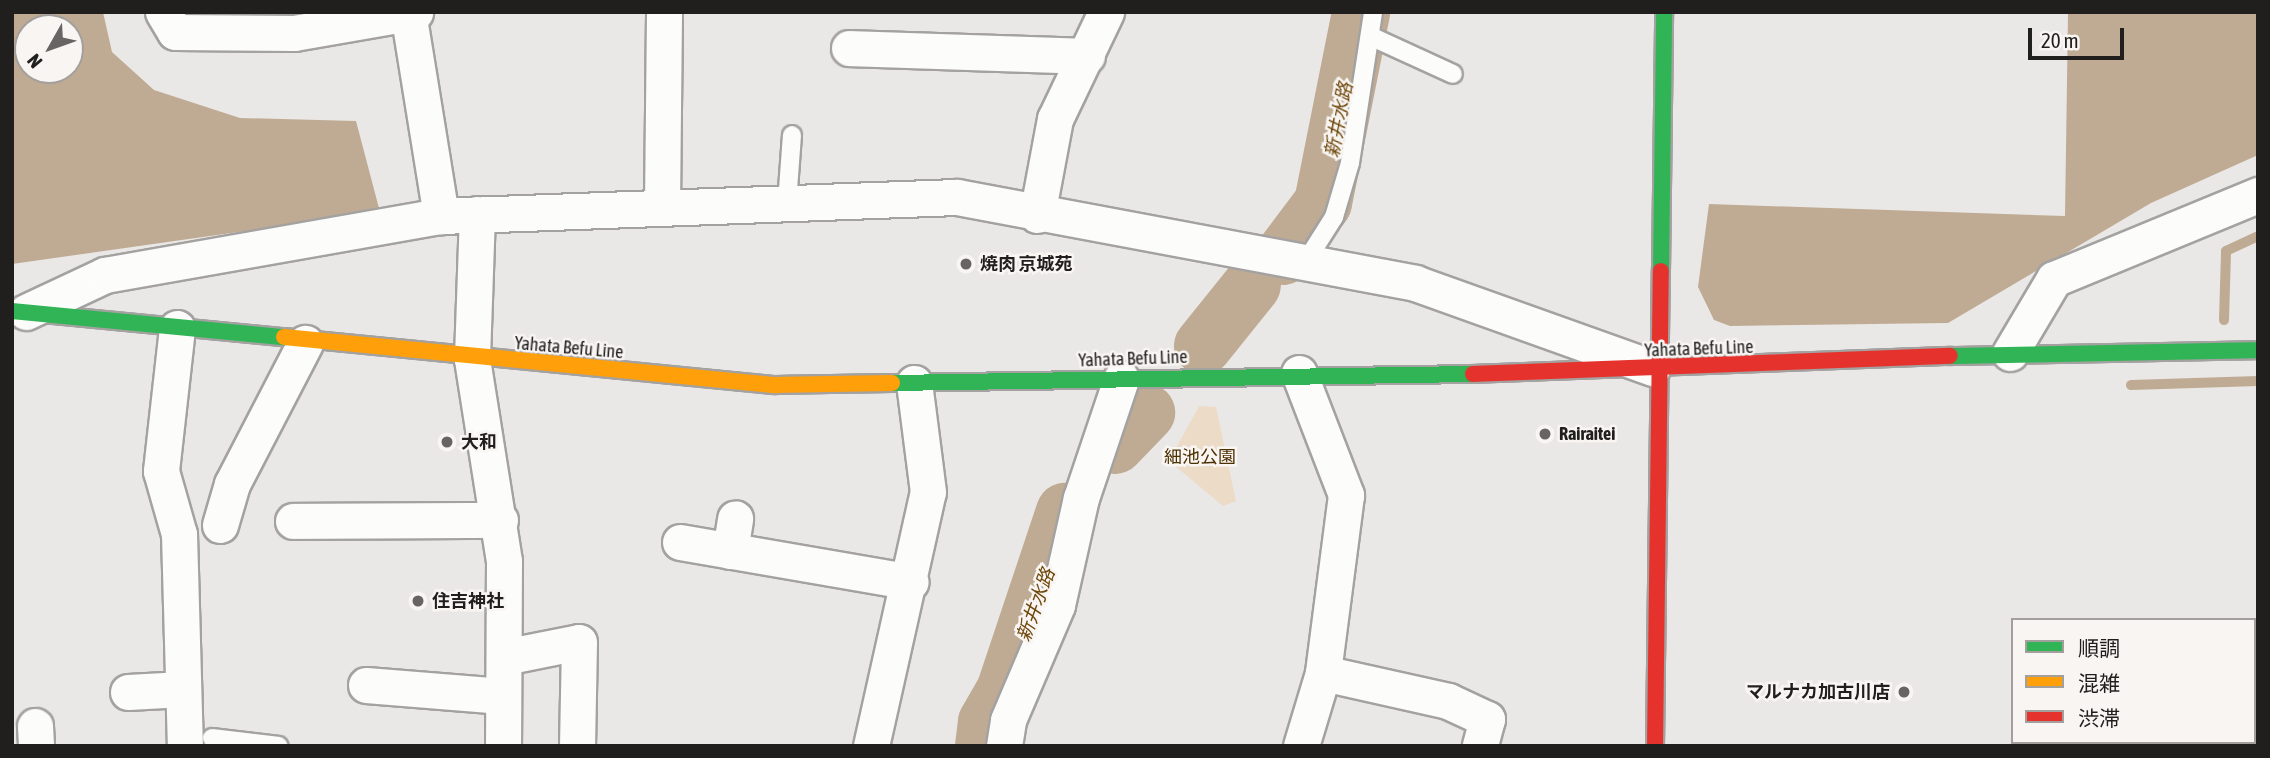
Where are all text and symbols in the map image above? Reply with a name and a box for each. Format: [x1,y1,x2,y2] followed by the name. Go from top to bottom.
[14,14,84,84] north arrow
[2032,14,2128,58] scale bar
[2041,28,2079,52] text: 20 m
[22,50,46,73] text: N
[1321,81,1357,159] water label: 新井水路
[980,253,1072,275] place label: 焼肉 京城苑
[958,256,974,272] marker: 焼肉 京城苑
[514,332,624,364] street label: Yahata Befu Line
[1644,336,1754,362] street label: Yahata Befu Line
[1078,346,1188,372] street label: Yahata Befu Line
[1559,423,1615,445] place label: Rairaitei
[1537,426,1553,442] marker: Rairaitei
[461,431,497,453] place label: 大和
[439,434,455,450] marker: 大和
[1164,446,1236,468] park label: 細池公園
[1012,565,1060,645] water label: 新井水路
[432,590,504,612] place label: 住吉神社
[410,593,426,609] marker: 住吉神社
[2011,618,2256,744] legend
[2078,636,2120,660] text: 順調
[2078,671,2120,695] text: 混雑
[1746,681,1890,703] place label: マルナカ加古川店
[1896,684,1912,700] marker: マルナカ加古川店
[2078,706,2120,730] text: 渋滞

